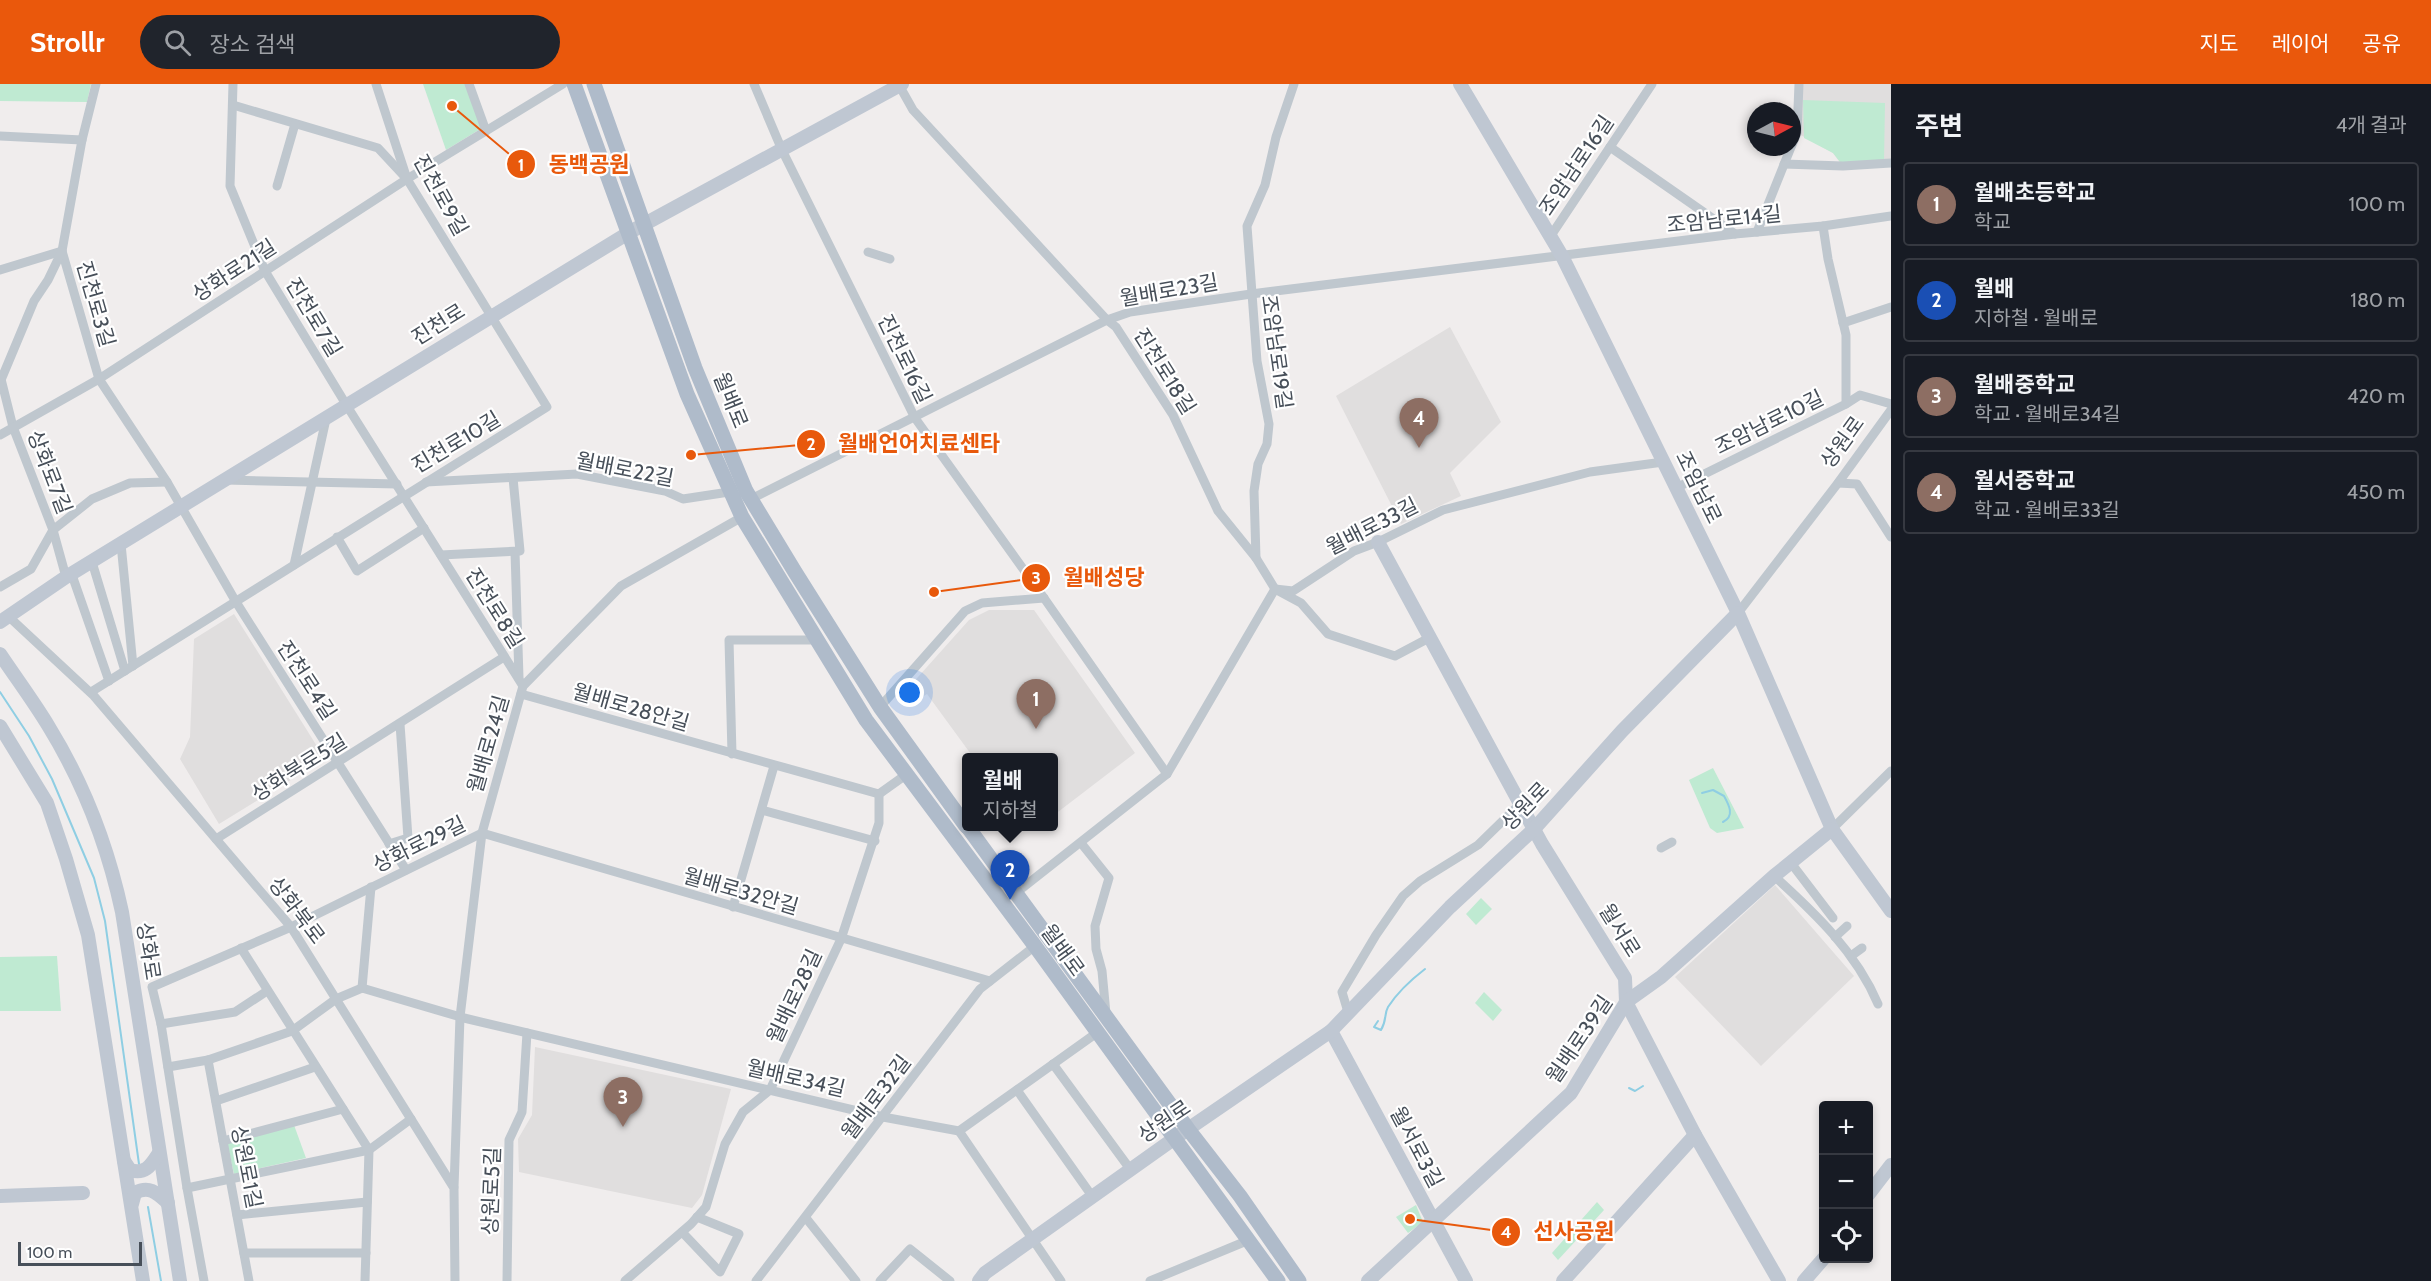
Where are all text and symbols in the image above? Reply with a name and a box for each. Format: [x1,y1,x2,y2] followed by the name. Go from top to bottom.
[140,15,560,69] search box
[30,25,104,59] text: Strollr
[161,26,194,59] icon: search
[209,31,295,58] text: 장소 검색
[2200,31,2238,56] text: 지도
[2271,31,2329,56] text: 레이어
[2362,31,2401,56] text: 공유
[1747,102,1801,156] north arrow
[1533,110,1619,220] street label: 조암남로16길
[1915,110,1963,142] text: 주변
[2336,113,2407,137] text: 4개 결과
[506,144,641,184] callout: 동백공원
[408,150,474,240] street label: 진천로9길
[549,151,629,178] text: 동백공원
[518,154,524,176] text: 1
[1974,179,2095,206] text: 월배초등학교
[1933,192,1940,216] text: 1
[2349,192,2405,216] text: 100 m
[1665,201,1783,237] street label: 조암남로14길
[1974,210,2011,234] text: 학교
[187,234,281,306] street label: 상화로21길
[72,258,120,350] street label: 진천로3길
[1118,269,1220,311] street label: 월배로23길
[281,273,347,361] street label: 진천로7길
[1974,275,2014,302] text: 월배
[1931,288,1942,312] text: 2
[2350,288,2405,312] text: 180 m
[1257,293,1297,411] street label: 조암남로19길
[407,298,469,350] street label: 진천로
[1974,306,2098,330] text: 지하철 · 월배로
[873,310,937,408] street label: 진천로16길
[1129,323,1201,419] street label: 진천로18길
[709,368,753,432] street label: 월배로
[1974,371,2075,398] text: 월배중학교
[1931,384,1942,408] text: 3
[2347,384,2405,408] text: 420 m
[1710,385,1828,459] street label: 조암남로10길
[1400,398,1438,448] pin: 4
[1974,402,2121,426] text: 학교 · 월배로34길
[407,406,505,478] street label: 진천로10길
[1815,411,1869,473] street label: 상원로
[796,424,1012,464] callout: 월배언어치료센타
[23,427,77,517] street label: 상화로7길
[838,430,1000,457] text: 월배언어치료센타
[806,433,816,455] text: 2
[574,447,676,491] street label: 월배로22길
[1671,447,1727,527] street label: 조암남로
[1974,467,2075,494] text: 월서중학교
[1930,480,1943,504] text: 4
[2347,480,2405,504] text: 450 m
[1322,492,1422,560] street label: 월배로33길
[1974,498,2120,522] text: 학교 · 월배로33길
[1021,558,1156,598] callout: 월배성당
[461,563,529,653] street label: 진천로8길
[1064,564,1144,591] text: 월배성당
[1031,567,1041,589] text: 3
[272,636,342,724] street label: 진천로4길
[570,678,692,736] street label: 월배로28안길
[895,678,924,707] your location
[1016,680,1056,729] pin: 1
[462,692,514,796] street label: 월배로24길
[247,728,351,806] street label: 상화북로5길
[962,753,1058,831] popup
[982,767,1023,794] text: 월배
[1496,776,1554,836] street label: 상원로
[982,798,1038,822] text: 지하철
[368,811,470,877] street label: 상화로29길
[990,850,1030,900] pin: 2
[680,863,802,919] street label: 월배로32안길
[264,872,330,948] street label: 상화북로
[1594,899,1646,961] street label: 월서로
[1036,919,1090,981] street label: 월배로
[132,920,166,982] street label: 상화로
[761,945,827,1047] street label: 월배로28길
[1541,990,1617,1088] street label: 월배로39길
[836,1050,916,1144] street label: 월배로32길
[744,1054,848,1102] street label: 월배로34길
[604,1078,642,1127] pin: 3
[1133,1094,1195,1148] street label: 상원로
[1819,1101,1873,1263] map controls
[1819,1101,1873,1155] button: +
[1385,1102,1449,1192] street label: 월서로3길
[227,1123,267,1211] street label: 상원로1길
[477,1146,505,1236] street label: 상원로5길
[1819,1155,1873,1209] button: −
[1819,1209,1873,1263] button: locate
[1491,1212,1626,1252] callout: 선사공원
[1534,1218,1614,1245] text: 선사공원
[1500,1221,1512,1243] text: 4
[18,1239,142,1266] scale bar
[27,1243,72,1262] text: 100 m

